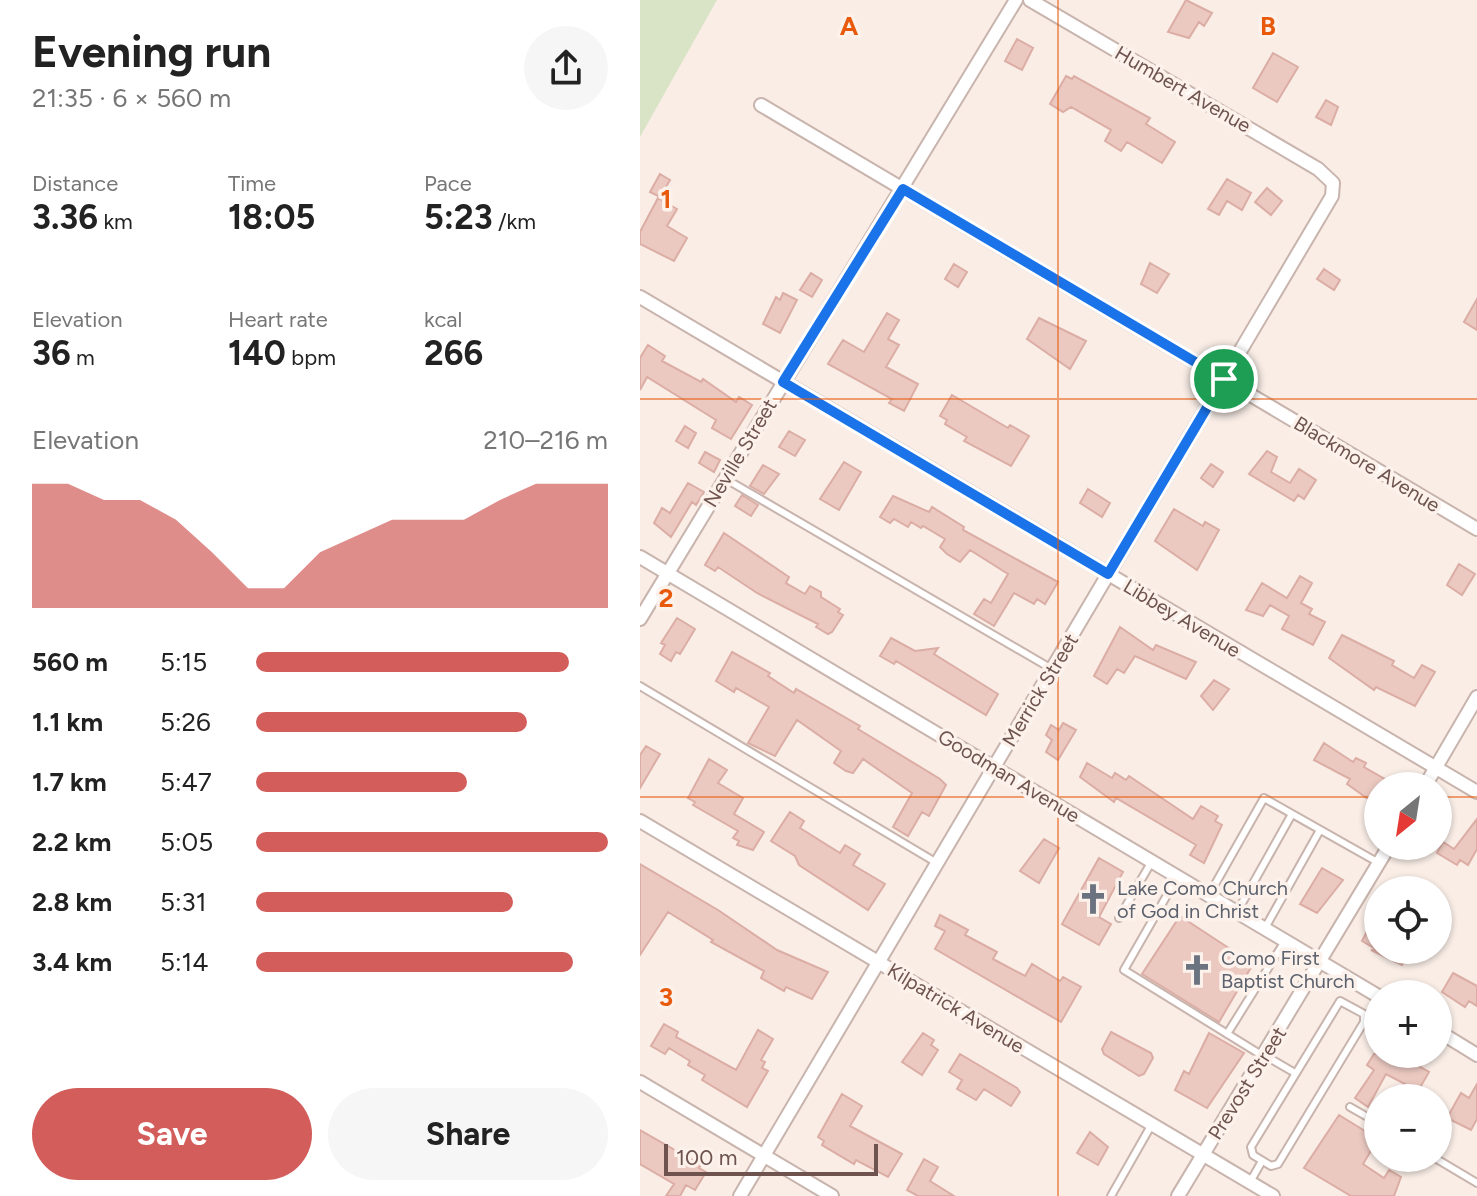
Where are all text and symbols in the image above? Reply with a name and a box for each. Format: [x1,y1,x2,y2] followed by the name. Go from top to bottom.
[840,10,859,42] text: A
[1260,10,1276,42] text: B
[32,25,271,78] text: Evening run
[524,26,608,110] button: share
[1111,40,1255,138] street label: Humbert Avenue
[32,82,231,114] text: 21:35 · 6 × 560 m
[32,170,118,197] text: Distance
[228,170,276,197] text: Time
[424,170,472,197] text: Pace
[661,183,671,215] text: 1
[32,197,98,238] text: 3.36
[228,197,315,238] text: 18:05
[424,197,493,238] text: 5:23
[98,208,133,235] text: km
[493,208,536,235] text: /km
[32,306,122,333] text: Elevation
[228,306,328,333] text: Heart rate
[424,306,462,333] text: kcal
[32,333,71,374] text: 36
[228,333,286,374] text: 140
[424,333,483,374] text: 266
[71,344,95,371] text: m
[286,344,336,371] text: bpm
[1190,345,1258,413] pin
[1202,357,1246,401] icon: arrive
[698,395,782,511] street label: Neville Street
[1290,411,1444,517] street label: Blackmore Avenue
[32,424,139,456] text: Elevation
[483,424,608,456] text: 210–216 m
[1119,574,1245,662] street label: Libbey Avenue
[658,582,674,614] text: 2
[997,629,1083,751] street label: Merrick Street
[32,646,108,678] text: 560 m
[160,646,207,678] text: 5:15
[32,706,103,738] text: 1.1 km
[160,706,211,738] text: 5:26
[934,724,1084,828] street label: Goodman Avenue
[32,766,107,798] text: 1.7 km
[160,766,212,798] text: 5:47
[1364,772,1452,860] north arrow
[1364,772,1452,1172] map controls
[32,826,111,858] text: 2.2 km
[160,826,213,858] text: 5:05
[1117,876,1288,923] place label: Lake Como Church of God in Christ
[1364,876,1452,964] button: locate
[1076,882,1110,916] church icon: Lake Como Church of God in Christ
[32,886,112,918] text: 2.8 km
[160,886,206,918] text: 5:31
[32,946,112,978] text: 3.4 km
[160,946,208,978] text: 5:14
[1221,946,1355,993] place label: Como First Baptist Church
[1180,953,1214,987] church icon: Como First Baptist Church
[883,958,1029,1058] street label: Kilpatrick Avenue
[1364,980,1452,1068] button: +
[659,981,673,1013] text: 3
[1203,1022,1291,1144] street label: Prevost Street
[1364,1084,1452,1172] button: −
[32,1088,312,1180] button: Save
[328,1088,608,1180] button: Share
[664,1140,878,1176] scale bar
[676,1144,737,1171] text: 100 m

